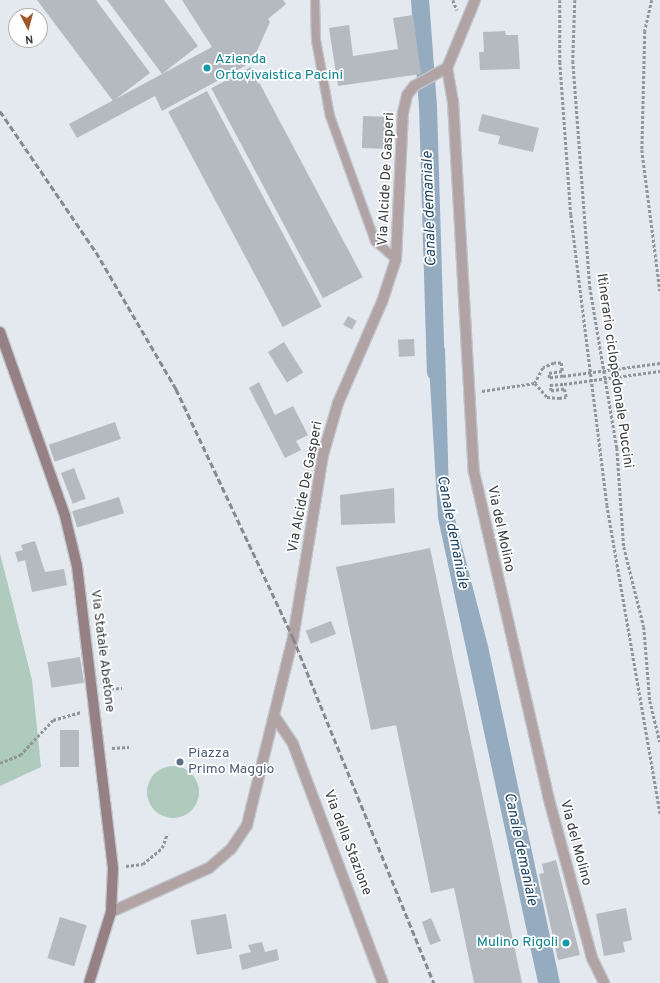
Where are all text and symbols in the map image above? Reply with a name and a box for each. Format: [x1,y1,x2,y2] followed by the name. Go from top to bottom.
[8,8,48,48] north arrow
[24,32,34,46] text: N
[215,52,343,84] place label: Azienda Ortovivaistica Pacini
[202,63,212,73] marker: Azienda Ortovivaistica Pacini
[375,112,399,246] street label: Via Alcide De Gasperi
[419,151,441,267] water label: Canale demaniale
[592,272,636,470] street label: Itinerario ciclopedonale Puccini
[285,419,327,555] street label: Via Alcide De Gasperi
[432,474,472,590] water label: Canale demaniale
[483,484,517,574] street label: Via del Molino
[86,588,118,714] street label: Via Statale Abetone
[188,746,274,778] place label: Piazza Primo Maggio
[175,757,185,767] marker: Piazza Primo Maggio
[319,788,375,898] street label: Via della Stazione
[499,791,541,907] water label: Canale demaniale
[556,798,594,888] street label: Via del Molino
[477,935,558,951] place label: Mulino Rigoli
[561,938,571,948] marker: Mulino Rigoli

